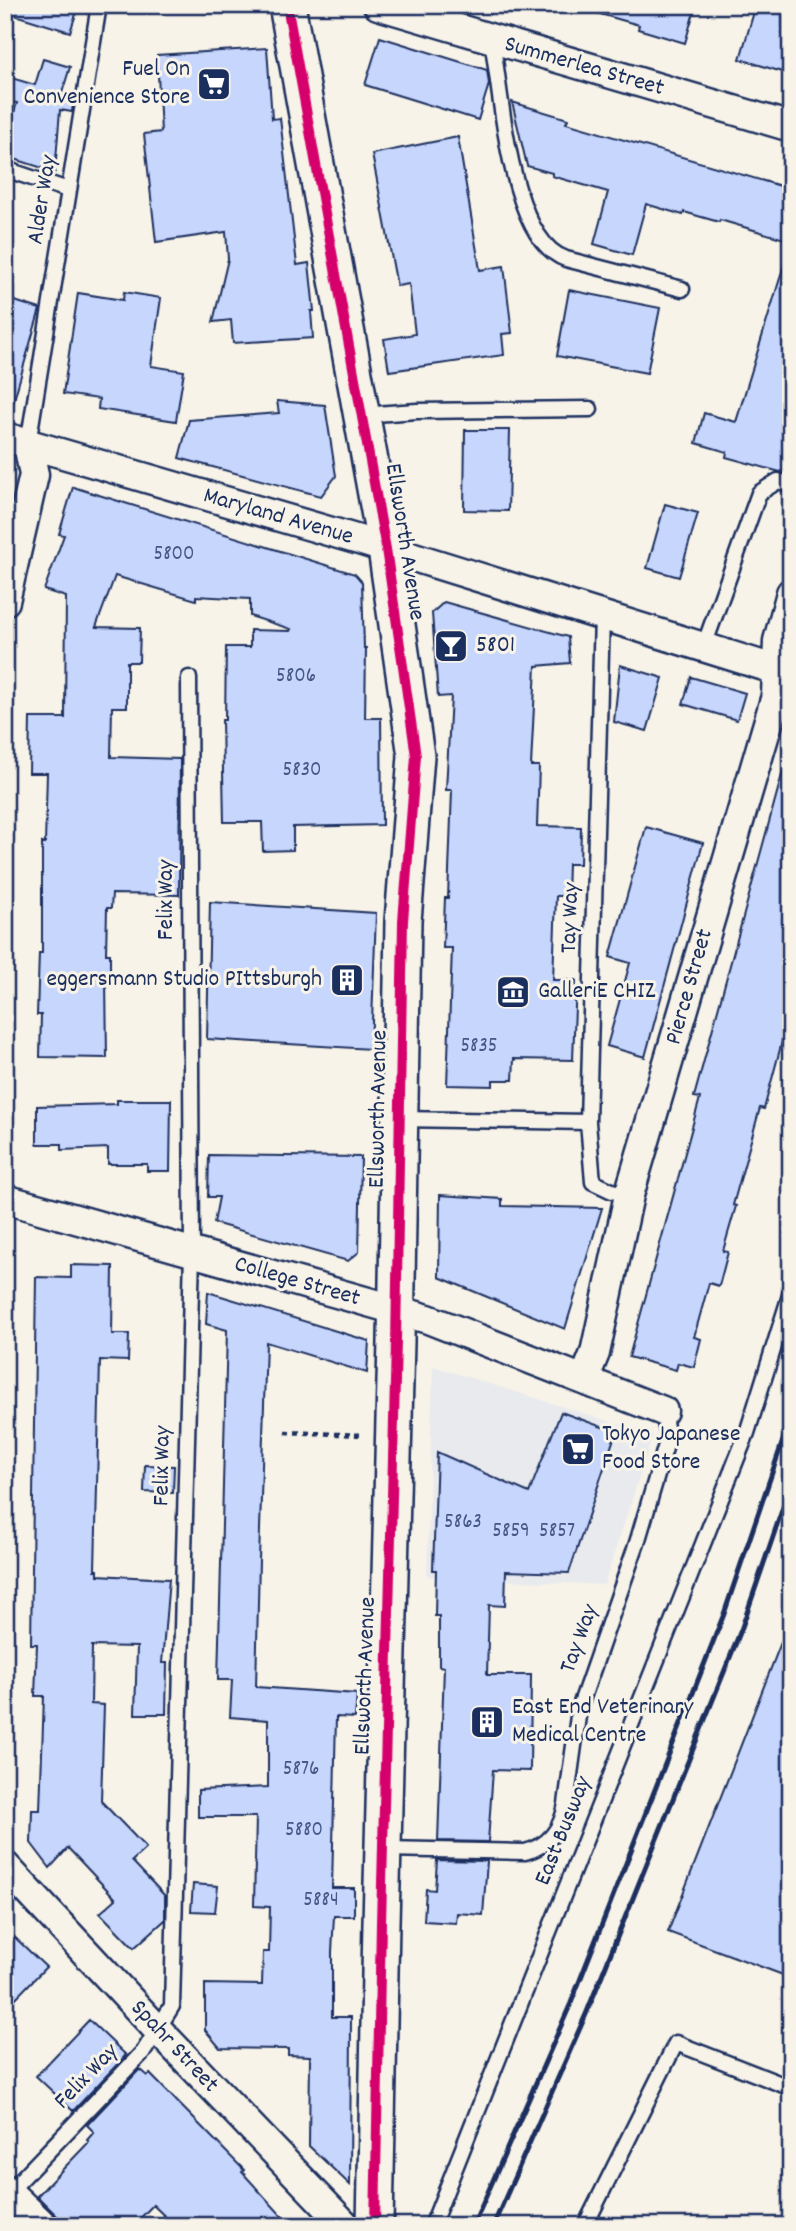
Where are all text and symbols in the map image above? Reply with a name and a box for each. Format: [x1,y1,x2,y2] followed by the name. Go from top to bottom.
[500,28,668,106] street label: Summerlea Street
[23,53,190,115] place label: Fuel On Convenience Store
[195,65,233,103] supermarket icon: Fuel On Convenience Store
[19,152,67,247] street label: Alder Way
[375,461,433,623] street label: Ellsworth Avenue
[199,479,357,555] street label: Maryland Avenue
[153,540,195,570] house number: 5800
[432,627,470,665] bar icon: 5801
[476,629,515,663] place label: 5801
[276,662,316,692] house number: 5806
[283,756,321,786] house number: 5830
[150,858,184,940] street label: Felix Way
[553,881,589,954] street label: Tay Way
[657,925,723,1049] street label: Pierce Street
[328,961,366,999] building icon: eggersmann Studio PIttsburgh
[47,963,322,997] place label: eggersmann Studio PIttsburgh
[494,973,532,1011] museum icon: GalleriE CHIZ
[538,975,656,1009] place label: GalleriE CHIZ
[361,1029,397,1189] street label: Ellsworth Avenue
[460,1032,498,1062] house number: 5835
[230,1248,364,1316] street label: College Street
[602,1418,740,1480] place label: Tokyo Japanese Food Store
[145,1424,181,1507] street label: Felix Way
[559,1430,597,1468] supermarket icon: Tokyo Japanese Food Store
[444,1508,482,1538] house number: 5863
[492,1517,530,1547] house number: 5859
[539,1517,575,1547] house number: 5857
[346,1596,386,1756] street label: Ellsworth Avenue
[552,1599,609,1678] street label: Tay Way
[512,1691,694,1753] place label: East End Veterinary Medical Centre
[468,1703,506,1741] building icon: East End Veterinary Medical Centre
[283,1755,319,1785] house number: 5876
[527,1770,602,1891] street label: East Busway
[285,1816,323,1846] house number: 5880
[303,1886,339,1916] house number: 5884
[122,1993,226,2101] street label: Spahr Street
[47,2035,128,2118] street label: Felix Way

